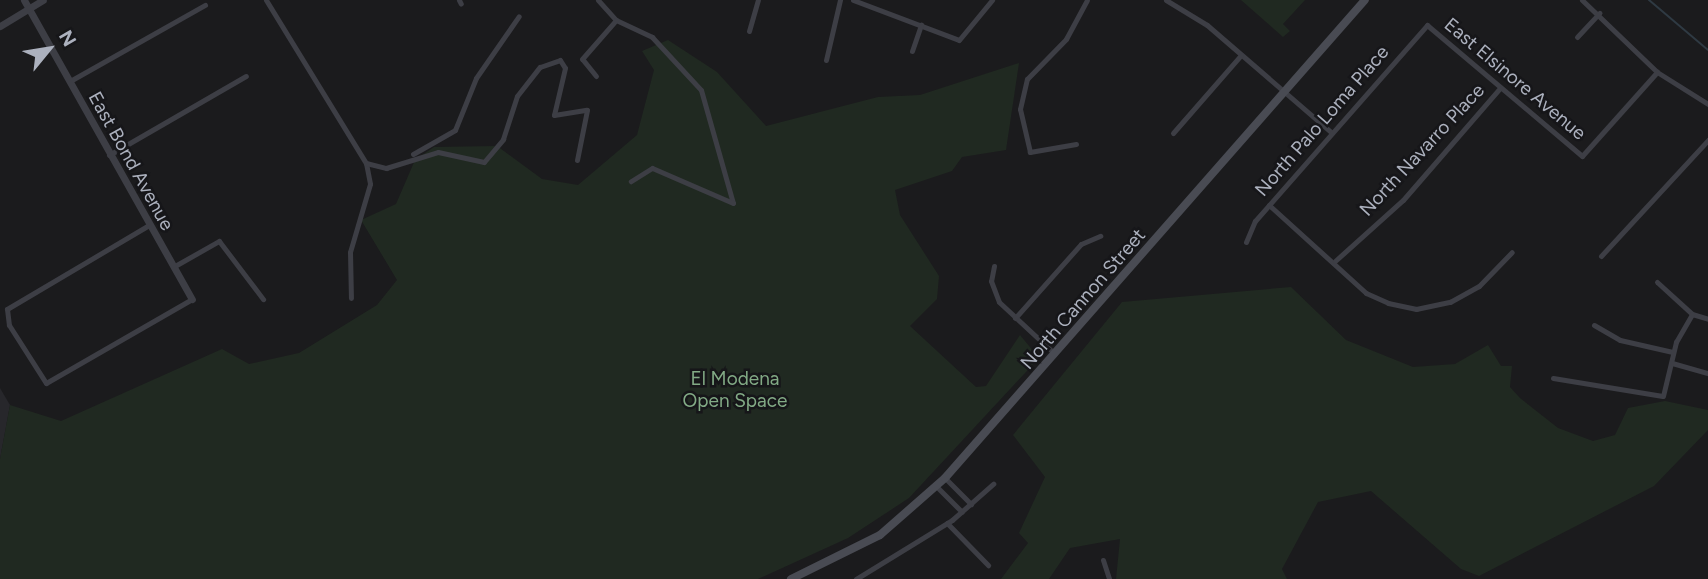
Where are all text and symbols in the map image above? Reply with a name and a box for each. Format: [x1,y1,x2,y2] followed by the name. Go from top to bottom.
[1440,13,1590,145] street label: East Elsinore Avenue
[14,14,84,84] north arrow
[54,26,81,50] text: N
[1250,41,1394,201] street label: North Palo Loma Place
[1355,79,1489,221] street label: North Navarro Place
[83,88,179,234] street label: East Bond Avenue
[1016,224,1150,374] street label: North Cannon Street
[683,368,787,412] park label: El Modena Open Space

